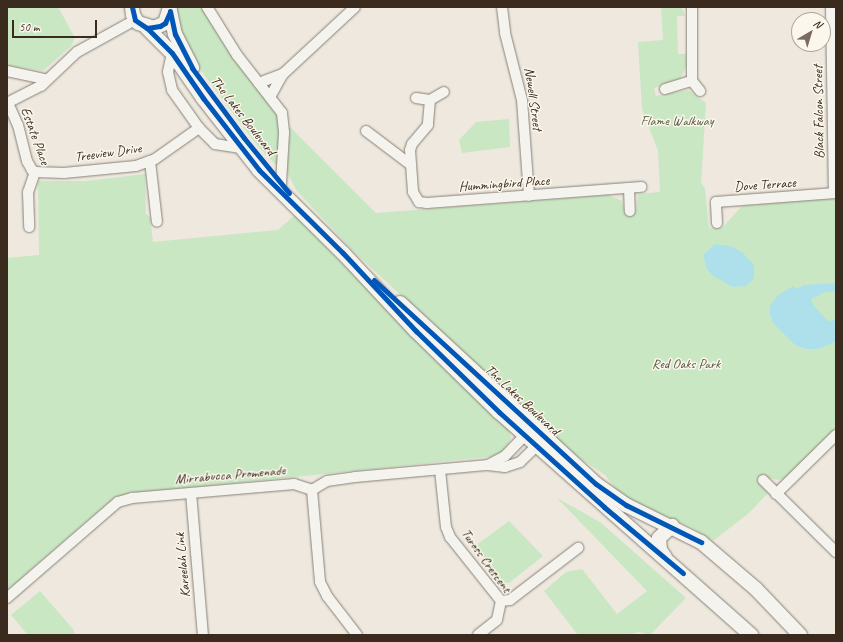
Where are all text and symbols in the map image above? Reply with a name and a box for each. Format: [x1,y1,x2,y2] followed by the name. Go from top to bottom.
[14,12,99,38] scale bar
[791,12,831,52] north arrow
[811,16,825,31] text: N
[19,19,39,35] text: 50 m
[810,65,828,159] street label: Black Falcon Street
[520,66,546,132] street label: Newell Street
[207,73,279,159] street label: The Lakes Boulevard
[17,105,53,167] street label: Estate Place
[641,113,713,129] park label: Flame Walkway
[74,140,142,166] street label: Treeview Drive
[458,172,550,196] street label: Hummingbird Place
[734,174,796,196] street label: Dove Terrace
[651,356,721,372] park label: Red Oaks Park
[481,361,563,439] street label: The Lakes Boulevard
[174,462,286,488] street label: Mirrabucca Promenade
[457,526,515,596] street label: Tuross Crescent
[172,532,194,598] street label: Kareelah Link

